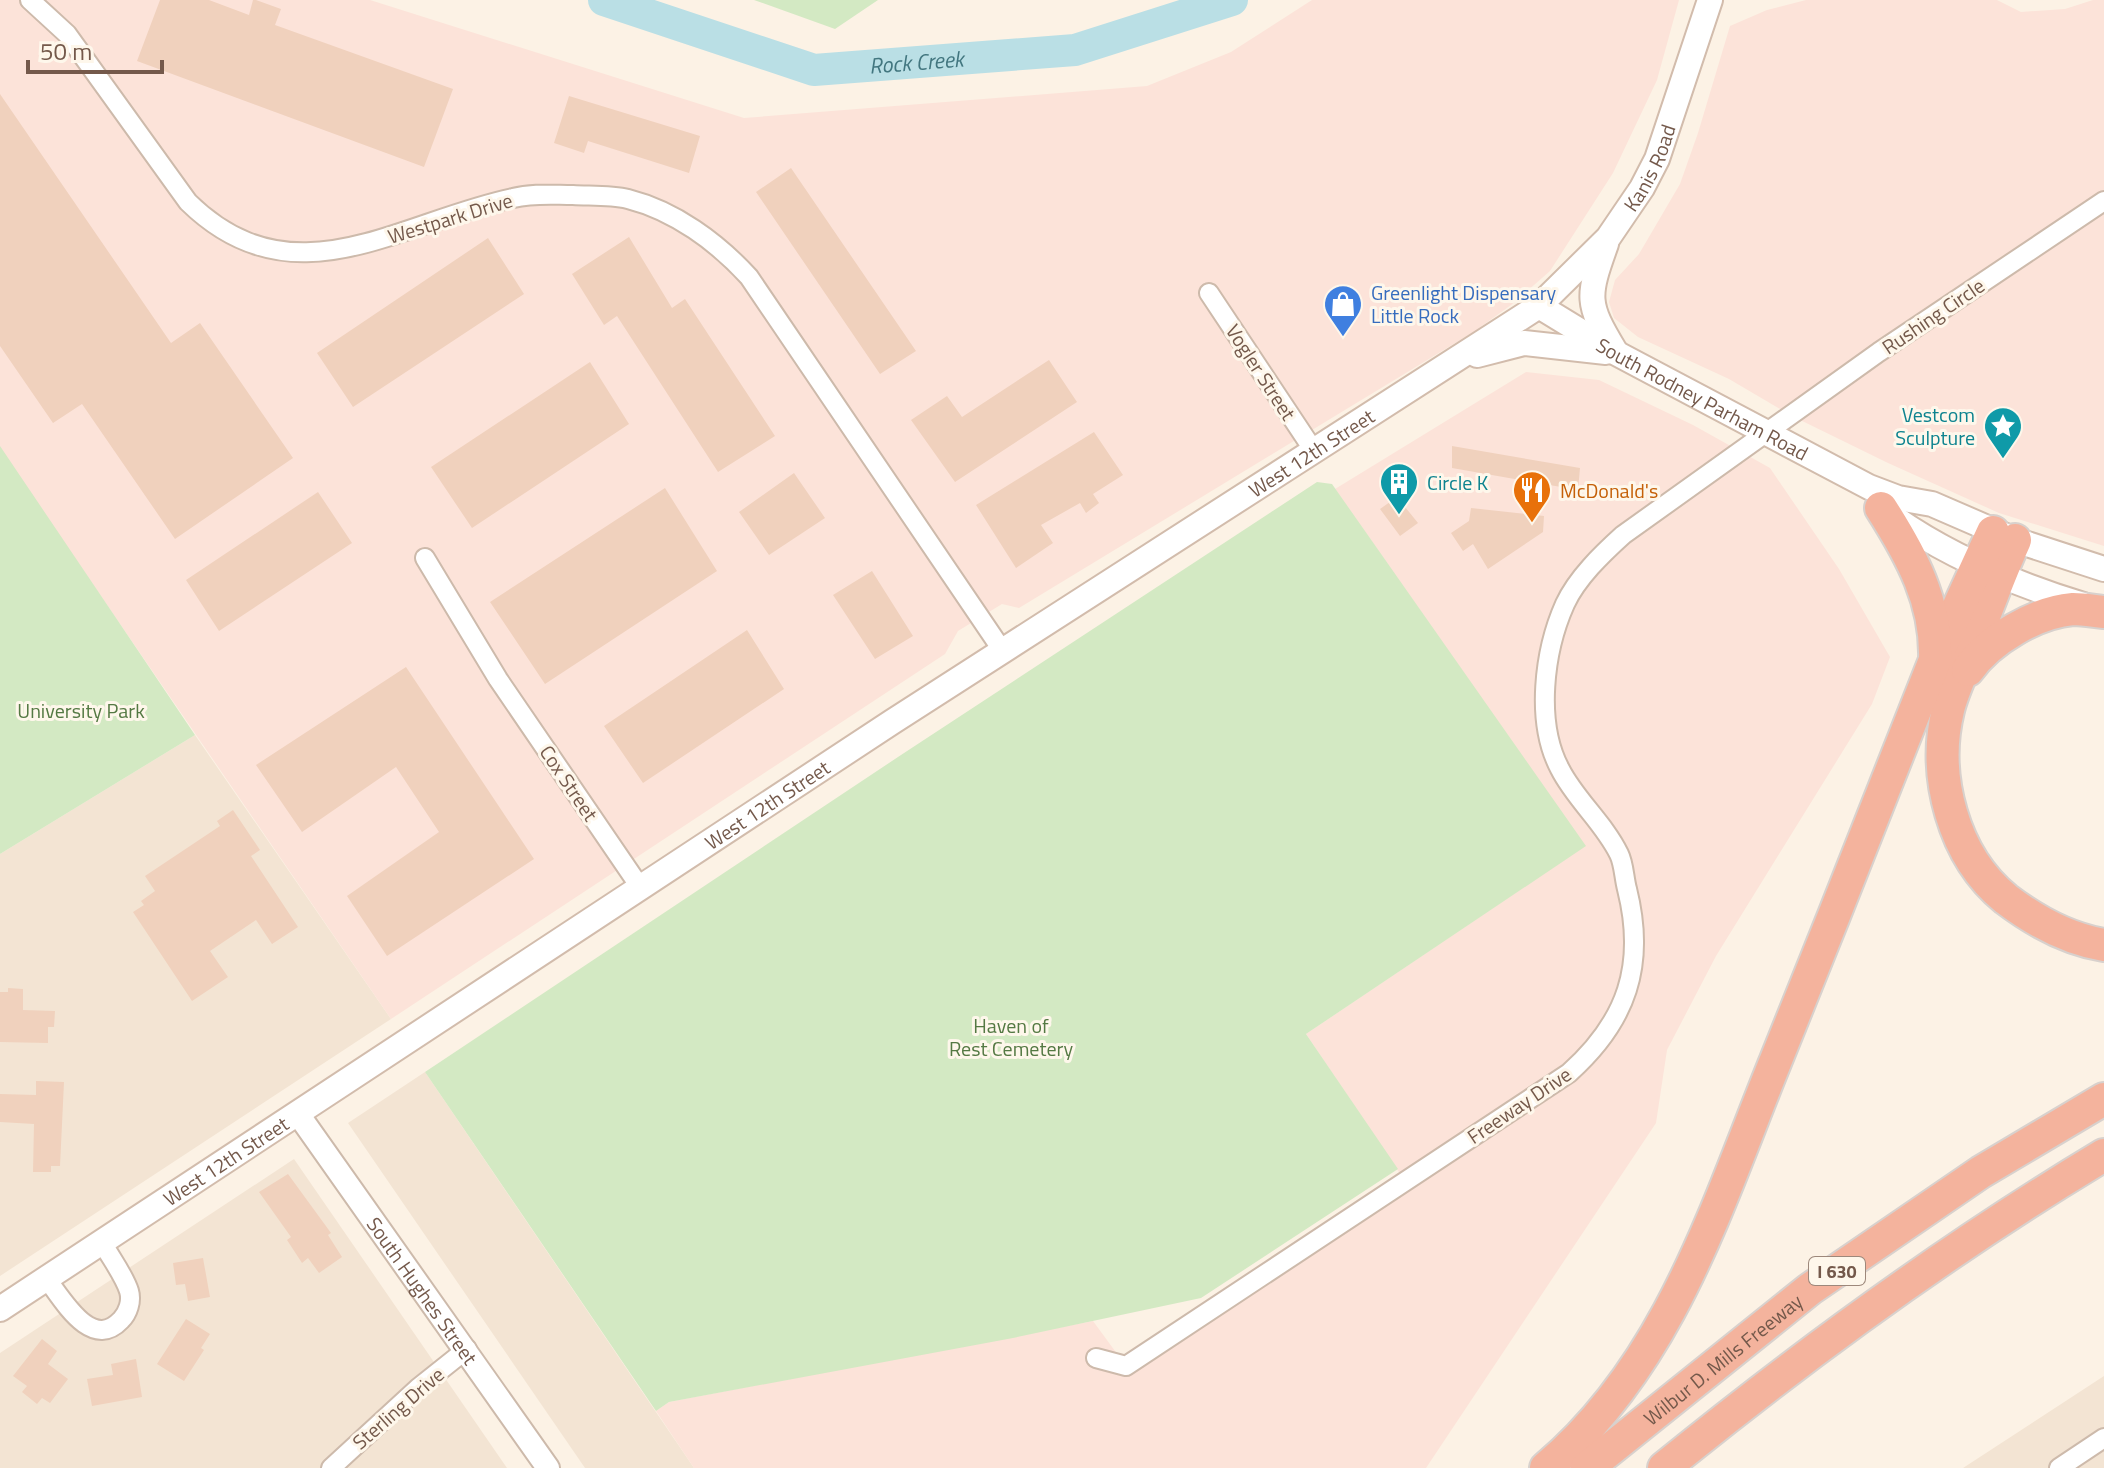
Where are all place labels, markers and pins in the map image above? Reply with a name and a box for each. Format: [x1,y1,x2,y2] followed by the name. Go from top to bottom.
[1371,277,1557,331] place label: Greenlight Dispensary Little Rock
[1322,283,1364,338] shop icon: Greenlight Dispensary Little Rock
[1895,399,1975,453] place label: Vestcom Sculpture
[1982,405,2024,460] place icon: Vestcom Sculpture
[1378,461,1420,516] building icon: Circle K
[1427,467,1489,498] place label: Circle K
[1511,469,1553,524] restaurant icon: McDonald's
[1560,475,1658,506] place label: McDonald's

